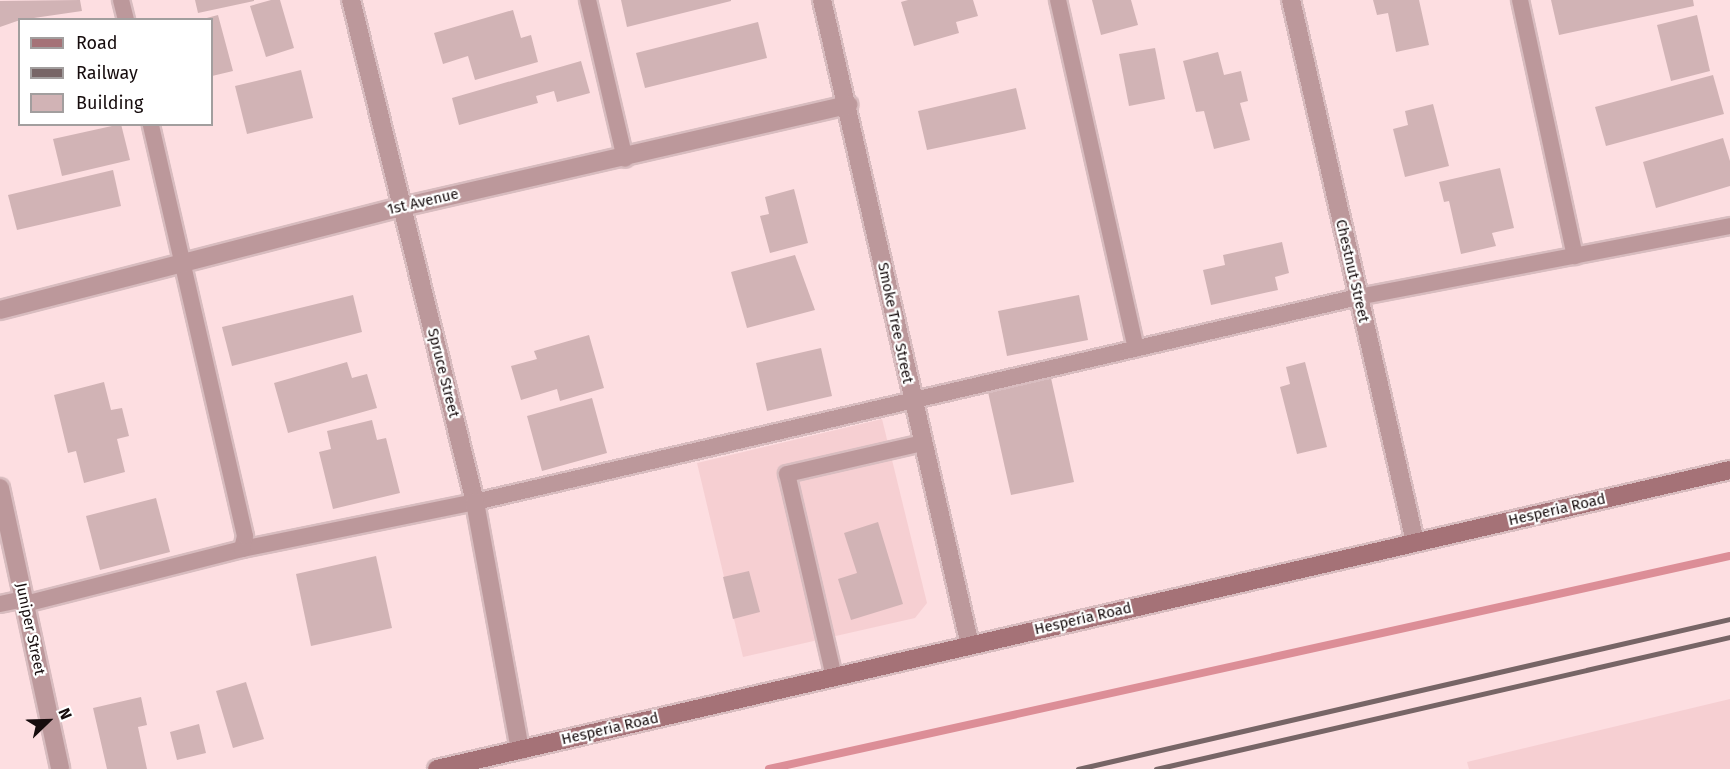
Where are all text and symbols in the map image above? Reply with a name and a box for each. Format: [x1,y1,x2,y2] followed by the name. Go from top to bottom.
[18,18,213,126] legend
[76,32,118,54] text: Road
[76,62,138,84] text: Railway
[76,92,143,114] text: Building
[386,185,460,219] street label: 1st Avenue
[1331,218,1373,324] street label: Chestnut Street
[873,261,917,385] street label: Smoke Tree Street
[423,327,463,419] street label: Spruce Street
[1507,490,1607,530] street label: Hesperia Road
[11,581,49,677] street label: Juniper Street
[1033,599,1133,639] street label: Hesperia Road
[18,691,78,751] north arrow
[54,705,76,722] text: N
[560,709,660,749] street label: Hesperia Road

